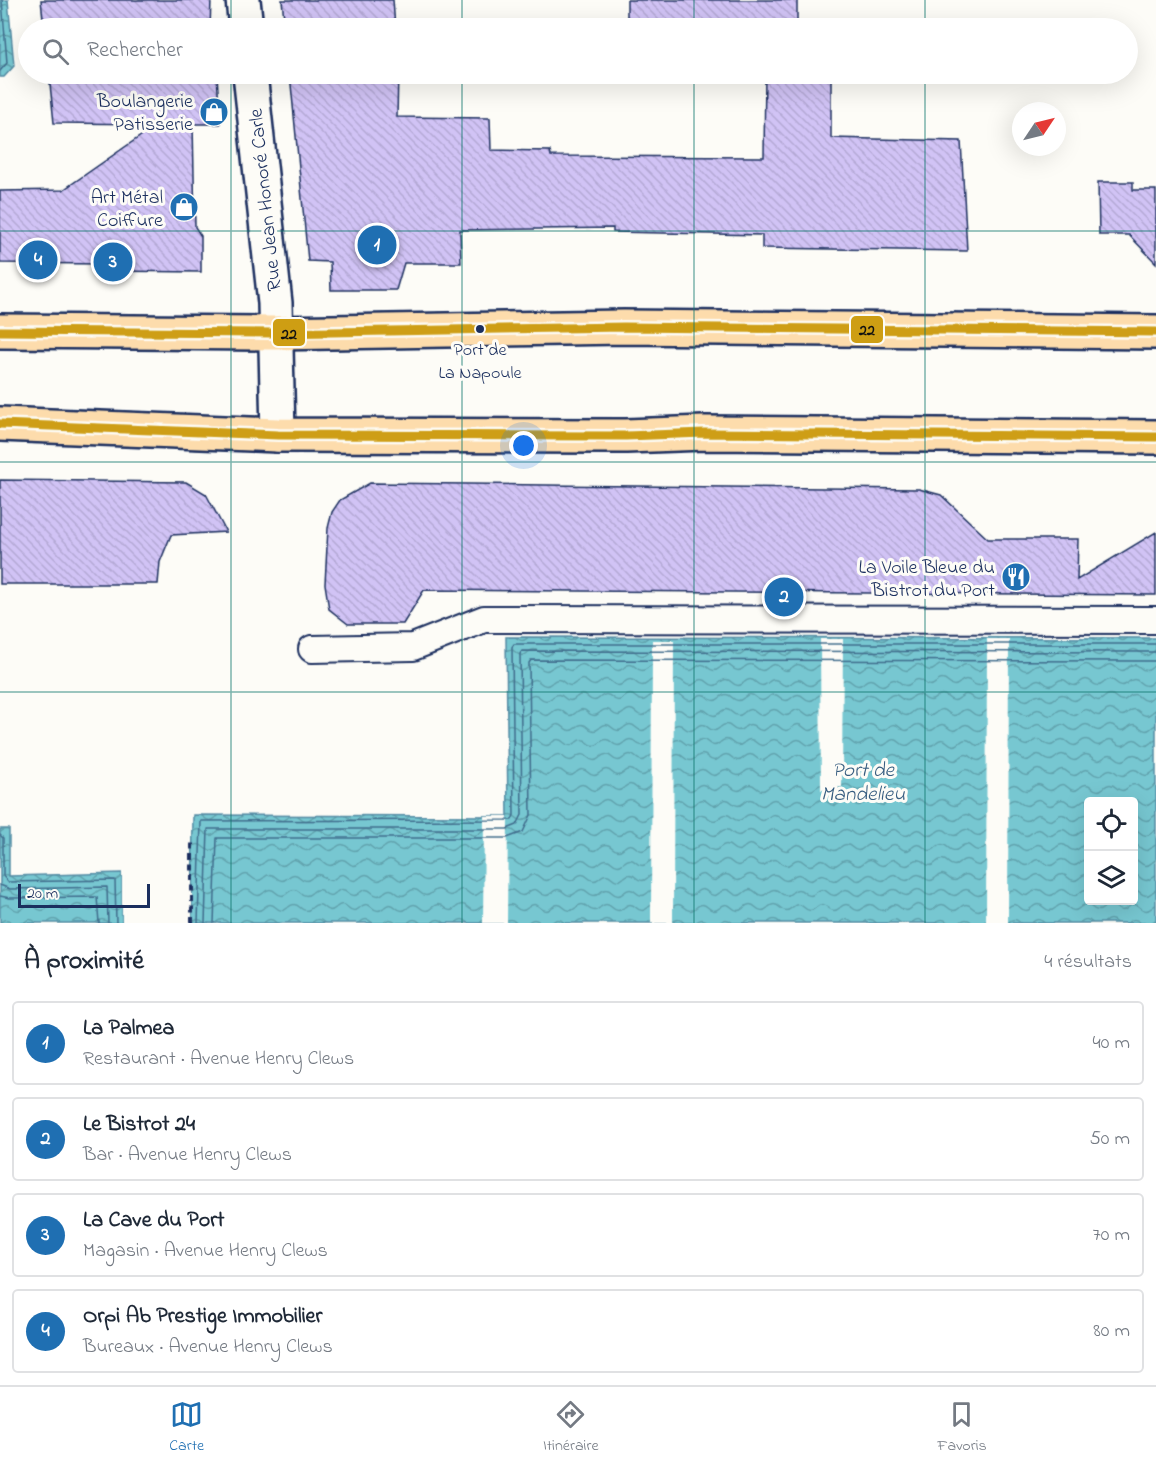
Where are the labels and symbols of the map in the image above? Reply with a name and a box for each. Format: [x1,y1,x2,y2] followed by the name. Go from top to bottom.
[96,88,193,140] place label: Boulangerie Patisserie
[198,96,230,128] shop icon: Boulangerie Patisserie
[1012,102,1066,156] north arrow
[242,107,290,293] street label: Rue Jean Honoré Carle
[91,184,163,236] place label: Art Métal Coiffure
[168,191,200,223] shop icon: Art Métal Coiffure
[358,222,397,268] pin: 1
[18,238,57,282] pin: 4
[94,240,132,284] pin: 3
[850,315,884,344] line badge: 22
[272,318,306,347] line badge: 22
[858,319,875,343] text: 22
[280,323,297,347] text: 22
[474,323,486,335] marker: Port de La Napoule
[438,338,523,387] place label: Port de La Napoule
[509,431,538,460] your location
[859,554,995,606] place label: La Voile Bleue du Bistrot du Port
[1000,561,1032,593] restaurant icon: La Voile Bleue du Bistrot du Port
[764,574,804,620] pin: 2
[821,756,905,810] water label: Port de Mandelieu
[18,881,150,908] scale bar

